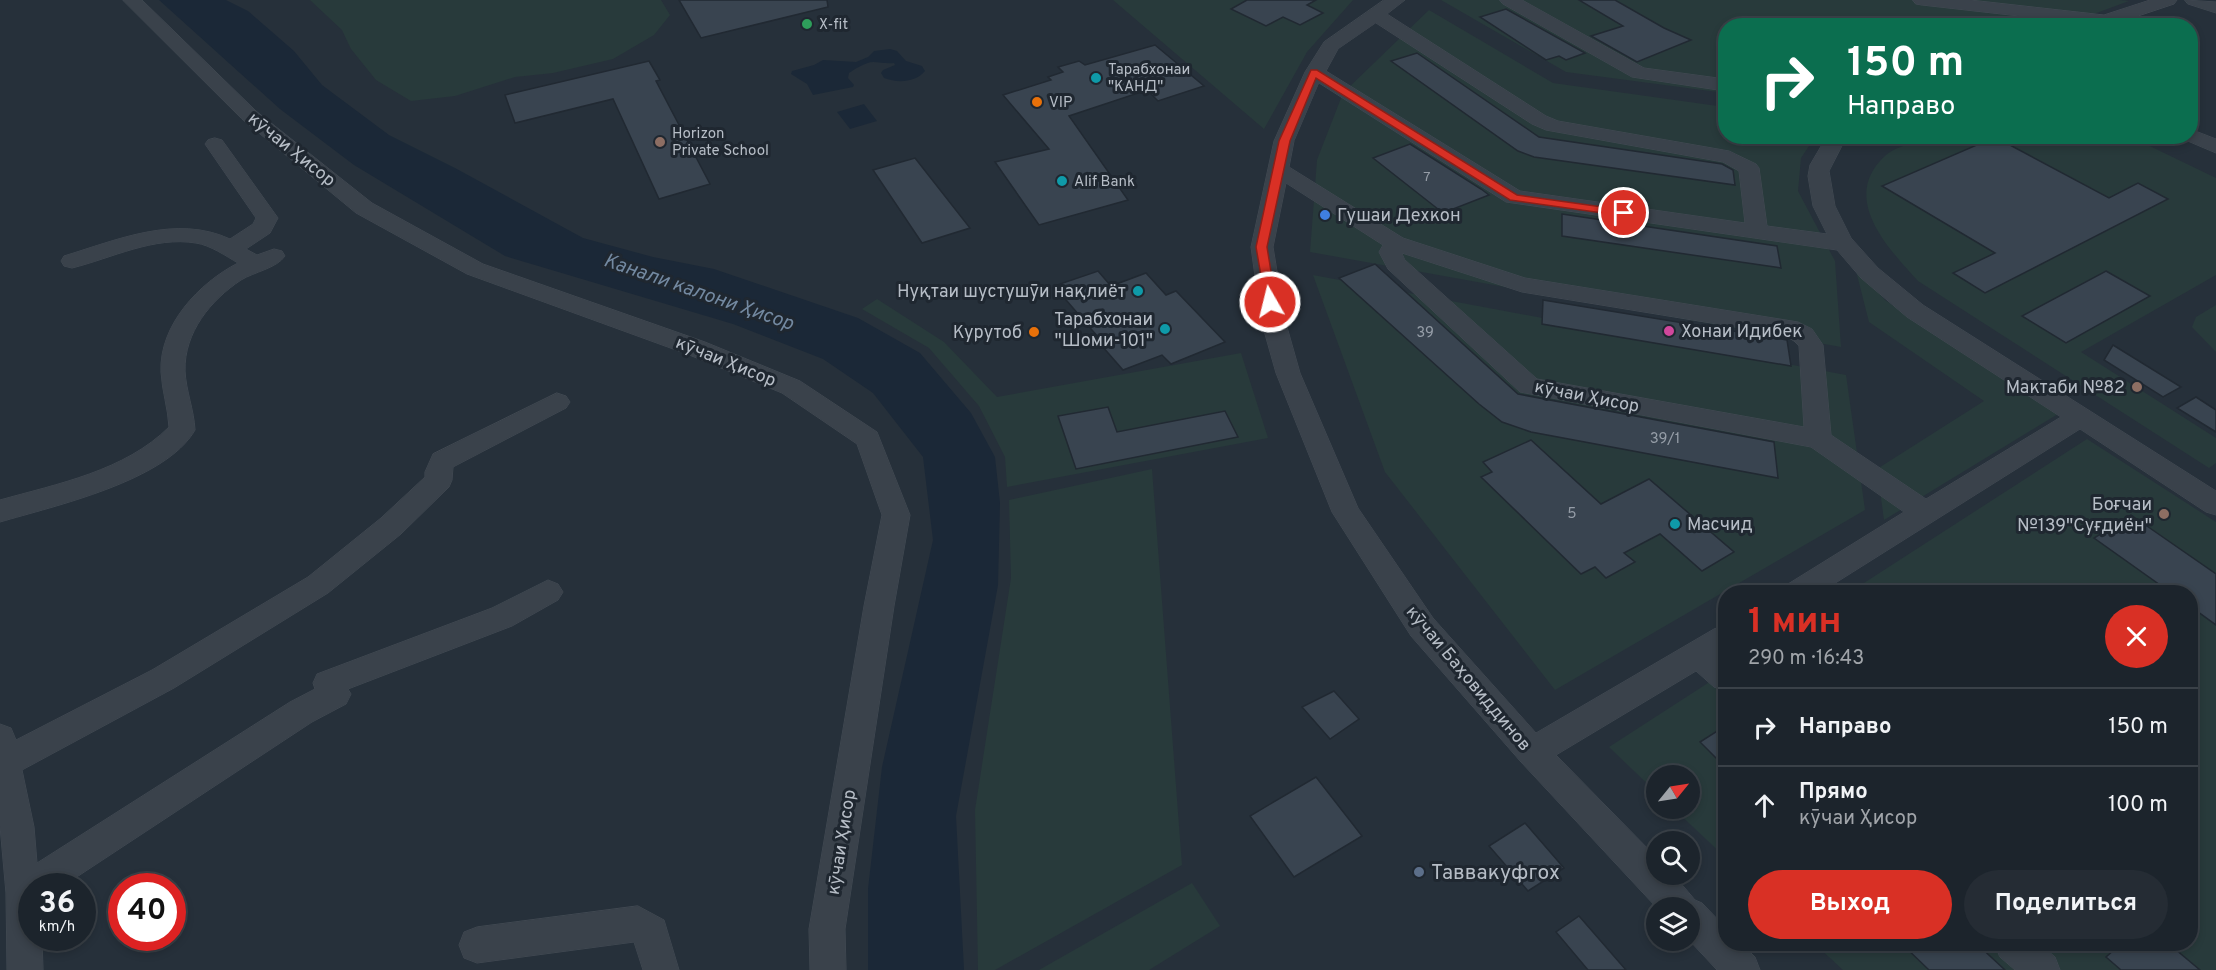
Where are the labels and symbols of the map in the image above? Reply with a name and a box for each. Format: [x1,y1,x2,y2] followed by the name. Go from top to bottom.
[819,16,848,35] place label: X-fit
[800,17,814,31] marker: X-fit
[1108,61,1190,97] place label: Тарабхонаи "КАНД"
[1089,71,1103,85] marker: Тарабхонаи "КАНД"
[1049,94,1072,113] place label: VIP
[1030,95,1044,109] marker: VIP
[242,108,340,193] street label: кӯчаи Ҳисор
[672,125,769,161] place label: Horizon Private School
[653,135,667,149] marker: Horizon Private School
[1423,169,1431,186] house number: 7
[1074,173,1135,192] place label: Alif Bank
[1055,174,1069,188] marker: Alif Bank
[1598,187,1649,238] pin
[1337,205,1461,228] place label: Гушаи Дехкон
[1318,208,1332,222] marker: Гушаи Дехкон
[600,248,797,338] water label: Канали калони Ҳисор
[1238,270,1302,334] position arrow
[897,281,1126,304] place label: Нуқтаи шустушӯи нақлиёт
[1131,284,1145,298] marker: Нуқтаи шустушӯи нақлиёт
[1054,309,1153,353] place label: Тарабхонаи "Шоми-101"
[1681,321,1802,344] place label: Хонаи Идибек
[953,322,1022,345] place label: Курутоб
[1158,322,1172,336] marker: Тарабхонаи "Шоми-101"
[1416,324,1434,343] house number: 39
[1662,324,1676,338] marker: Хонаи Идибек
[1027,325,1041,339] marker: Курутоб
[672,332,779,393] street label: кӯчаи Ҳисор
[1532,376,1641,419] street label: кӯчаи Ҳисор
[2006,377,2125,400] place label: Мактаби №82
[2130,380,2144,394] marker: Мактаби №82
[1650,430,1680,449] house number: 39/1
[2017,494,2152,538] place label: Боғчаи №139"Суғдиён"
[1567,505,1577,524] house number: 5
[2157,507,2171,521] marker: Боғчаи №139"Суғдиён"
[1687,514,1753,537] place label: Масчид
[1668,517,1682,531] marker: Масчид
[1400,601,1536,757] street label: кӯчаи Баҳовиддинов
[1646,765,1700,819] north arrow
[823,788,862,897] street label: кӯчаи Ҳисор
[1431,860,1560,887] place label: Таввакуфгох
[1412,865,1426,879] marker: Таввакуфгох
[108,873,186,951] speed limit sign: 40

